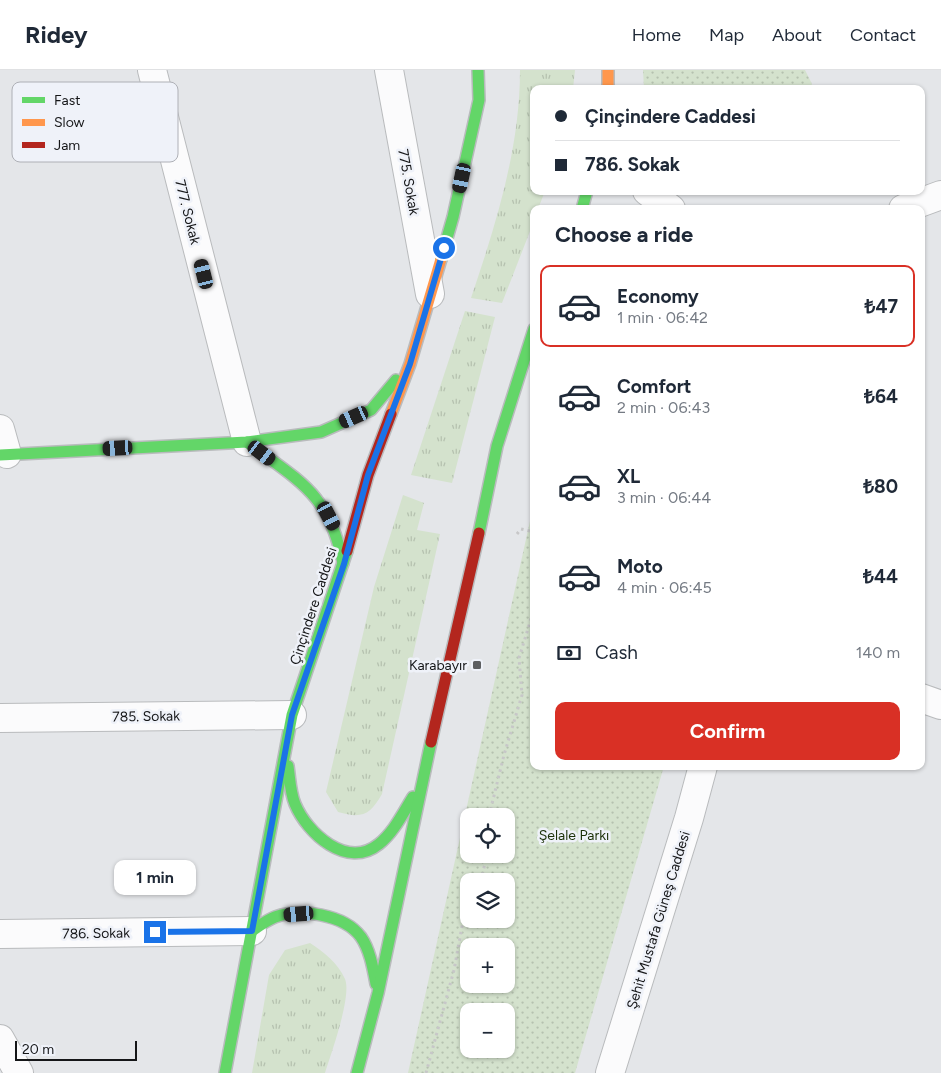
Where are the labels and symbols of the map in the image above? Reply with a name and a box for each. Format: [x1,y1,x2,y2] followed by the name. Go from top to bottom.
[12,82,178,162] legend
[54,92,80,109] text: Fast
[54,114,85,131] text: Slow
[54,137,80,154] text: Jam
[394,148,423,217] street label: 775. Sokak
[451,162,472,194] car
[171,178,204,246] street label: 777. Sokak
[433,237,455,259] route start
[193,258,214,290] car
[337,404,370,430] car
[245,438,278,468] car
[102,440,133,456] car
[315,499,342,533] car
[286,545,340,667] street label: Çinçindere Caddesi
[409,657,467,674] place label: Karabayır
[471,659,483,671] marker: Karabayır
[112,707,180,726] street label: 785. Sokak
[539,827,609,844] park label: Şelale Parkı
[623,829,694,1011] street label: Şehit Mustafa Güneş Caddesi
[114,860,196,894] callout: 1 min
[283,905,314,923] car
[144,921,166,943] route end
[62,924,130,943] street label: 786. Sokak
[15,1038,138,1061] scale bar

